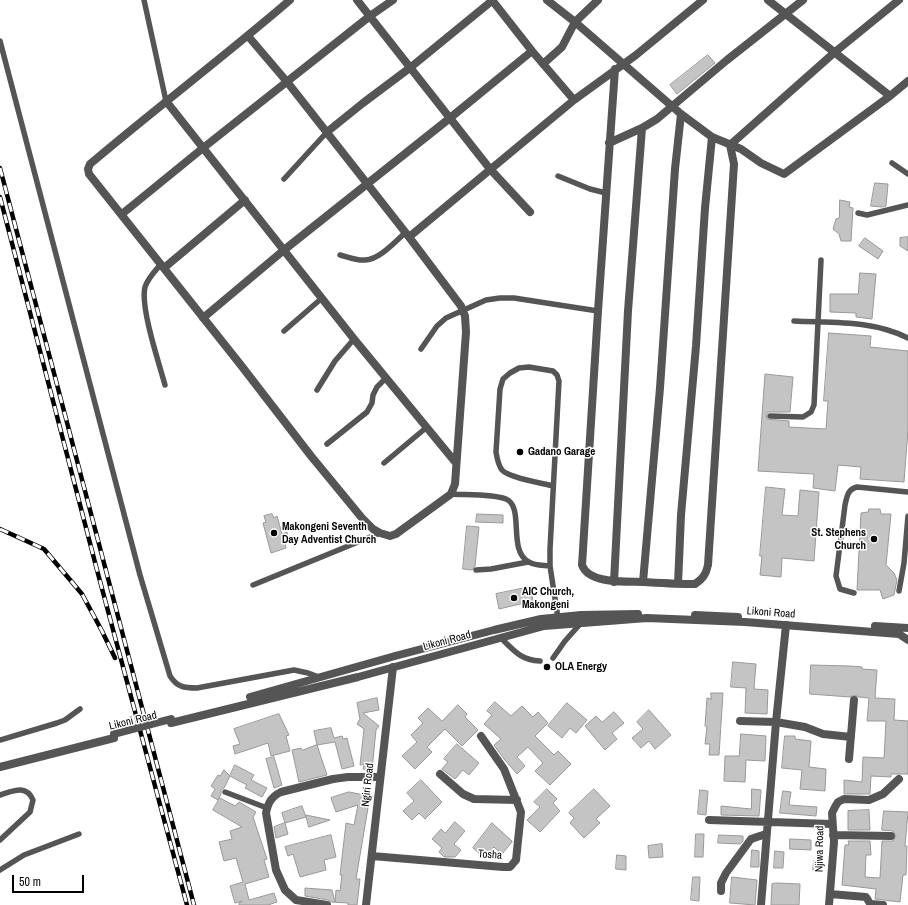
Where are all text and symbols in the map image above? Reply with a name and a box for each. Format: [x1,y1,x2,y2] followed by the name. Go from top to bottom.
[528,445,595,459] place label: Gadano Garage
[515,447,525,457] marker: Gadano Garage
[282,520,376,546] place label: Makongeni Seventh Day Adventist Church
[811,526,866,552] place label: St. Stephens Church
[269,528,279,538] marker: Makongeni Seventh Day Adventist Church
[869,534,879,544] marker: St. Stephens Church
[522,585,574,611] place label: AIC Church, Makongeni
[509,593,519,603] marker: AIC Church, Makongeni
[746,605,796,621] street label: Likoni Road
[422,628,472,654] street label: Likoni Road
[555,660,607,674] place label: OLA Energy
[542,662,552,672] marker: OLA Energy
[108,709,158,733] street label: Likoni Road
[359,763,377,807] street label: Ngiri Road
[813,826,827,872] street label: Njiwa Road
[478,848,502,862] street label: Tosha
[14,867,86,893] scale bar
[19,874,41,890] text: 50 m

